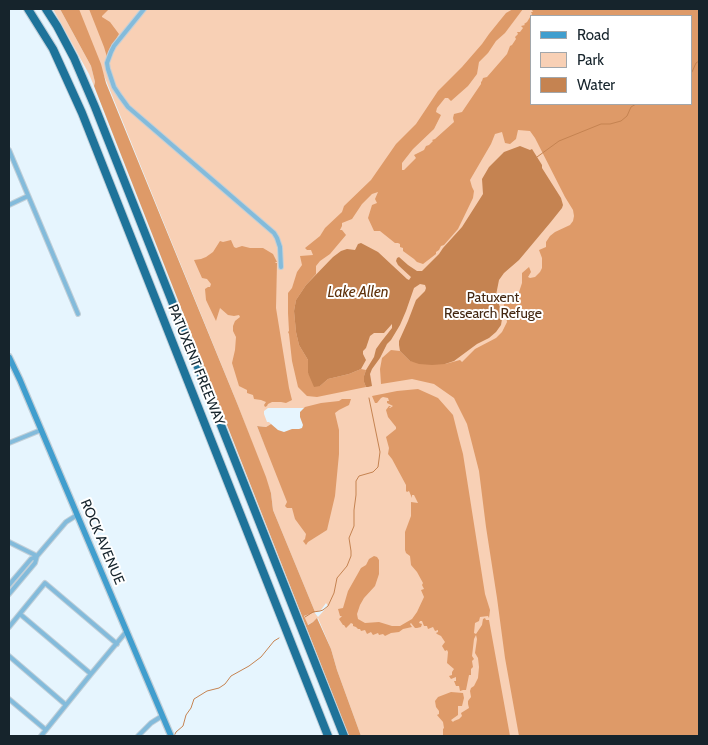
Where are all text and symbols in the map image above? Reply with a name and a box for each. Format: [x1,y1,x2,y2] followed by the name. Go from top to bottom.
[530,15,693,105] legend
[577,26,610,44] text: Road
[577,51,604,69] text: Park
[577,76,615,94] text: Water
[327,284,389,302] water label: Lake Allen
[444,290,542,322] park label: Patuxent Research Refuge
[164,302,228,428] street label: PATUXENT FREEWAY
[77,497,127,587] street label: ROCK AVENUE

